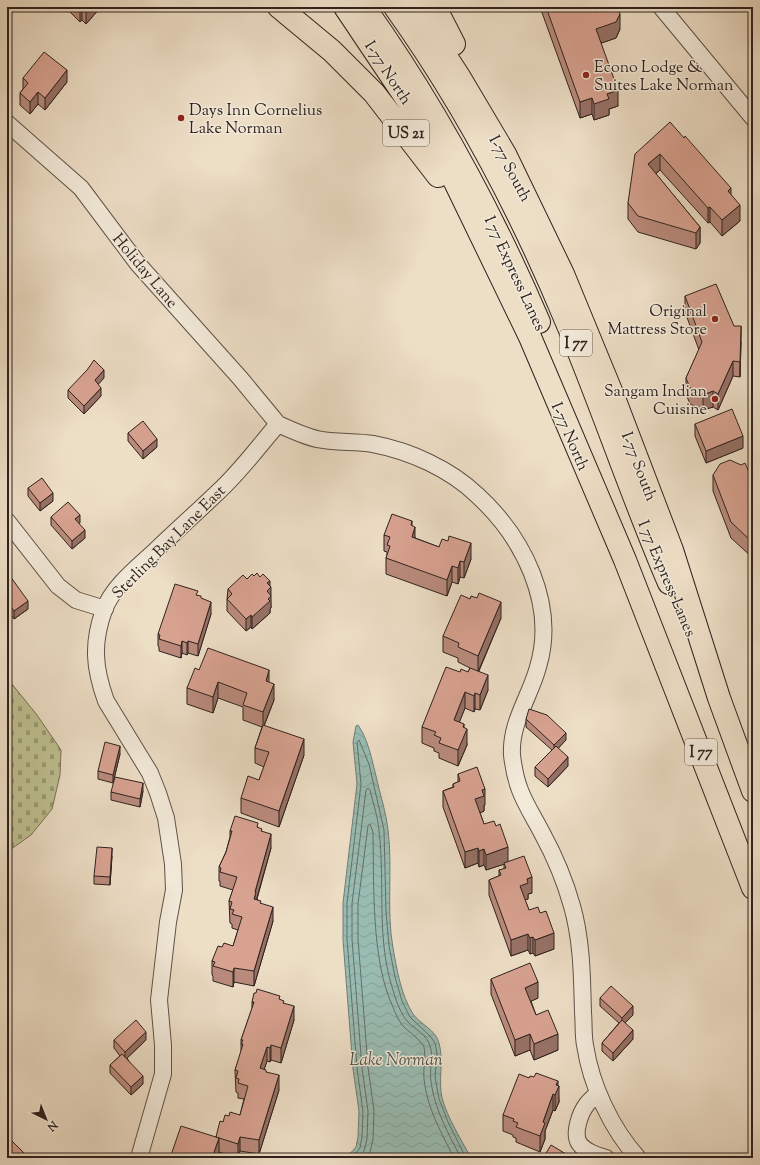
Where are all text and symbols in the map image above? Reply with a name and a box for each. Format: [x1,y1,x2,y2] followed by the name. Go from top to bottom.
[358,37,417,110] street label: I-77 North
[594,57,734,98] place label: Econo Lodge & Suites Lake Norman
[581,70,591,80] marker: Econo Lodge & Suites Lake Norman
[189,100,322,141] place label: Days Inn Cornelius Lake Norman
[176,113,186,123] marker: Days Inn Cornelius Lake Norman
[383,120,429,146] road number: US 21
[482,132,536,207] street label: I-77 South
[477,213,551,335] street label: I 77 Express Lanes
[106,229,182,314] street label: Holiday Lane
[607,301,708,342] place label: Original Mattress Store
[710,314,720,324] marker: Original Mattress Store
[560,330,592,356] road number: I 77
[604,381,708,422] place label: Sangam Indian Cuisine
[710,394,720,404] marker: Sangam Indian Cuisine
[544,399,594,475] street label: I-77 North
[614,429,662,505] street label: I-77 South
[108,480,232,605] street label: Sterling Bay Lane East
[631,517,701,641] street label: I 77 Express Lanes
[685,739,717,765] road number: I 77
[349,1049,443,1073] water label: Lake Norman
[26,1099,66,1139] north arrow
[43,1116,62,1135] text: N

